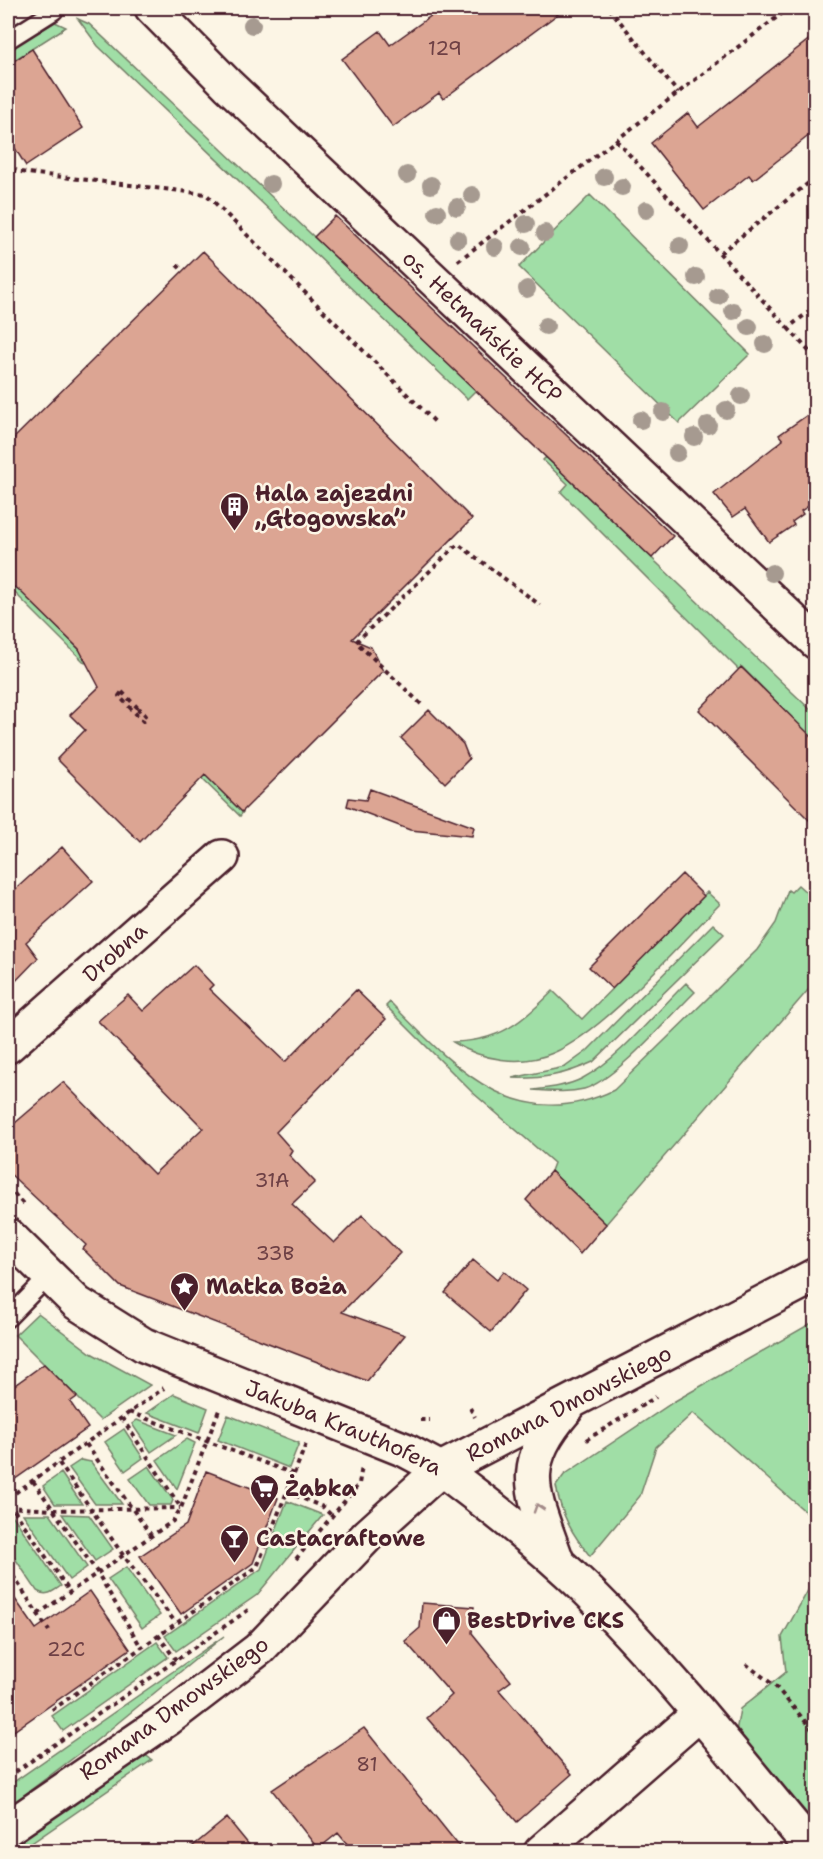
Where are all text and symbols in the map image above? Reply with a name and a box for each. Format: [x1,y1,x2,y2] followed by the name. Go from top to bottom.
[428,35,462,61] house number: 129
[396,243,569,409] street label: os. Hetmańskie HCP
[255,479,413,533] place label: Hala zajezdni „Głogowska”
[218,490,250,532] building icon: Hala zajezdni „Głogowska”
[76,915,153,988] street label: Drobna
[254,1167,290,1193] house number: 31A
[256,1240,294,1266] house number: 33B
[169,1270,201,1312] place icon: Matka Boża
[206,1272,347,1301] place label: Matka Boża
[461,1338,676,1468] street label: Romana Dmowskiego
[241,1373,448,1482] street label: Jakuba Krauthofera
[248,1472,280,1514] supermarket icon: Żabka
[285,1473,357,1503] place label: Żabka
[533,1503,545,1514] one-way arrow
[219,1522,251,1564] bar icon: Castacraftowe
[256,1524,426,1553] place label: Castacraftowe
[430,1604,462,1646] shop icon: BestDrive CKS
[467,1606,624,1635] place label: BestDrive CKS
[73,1629,275,1787] street label: Romana Dmowskiego
[47,1636,85,1662] house number: 22C
[356,1751,378,1777] house number: 81

